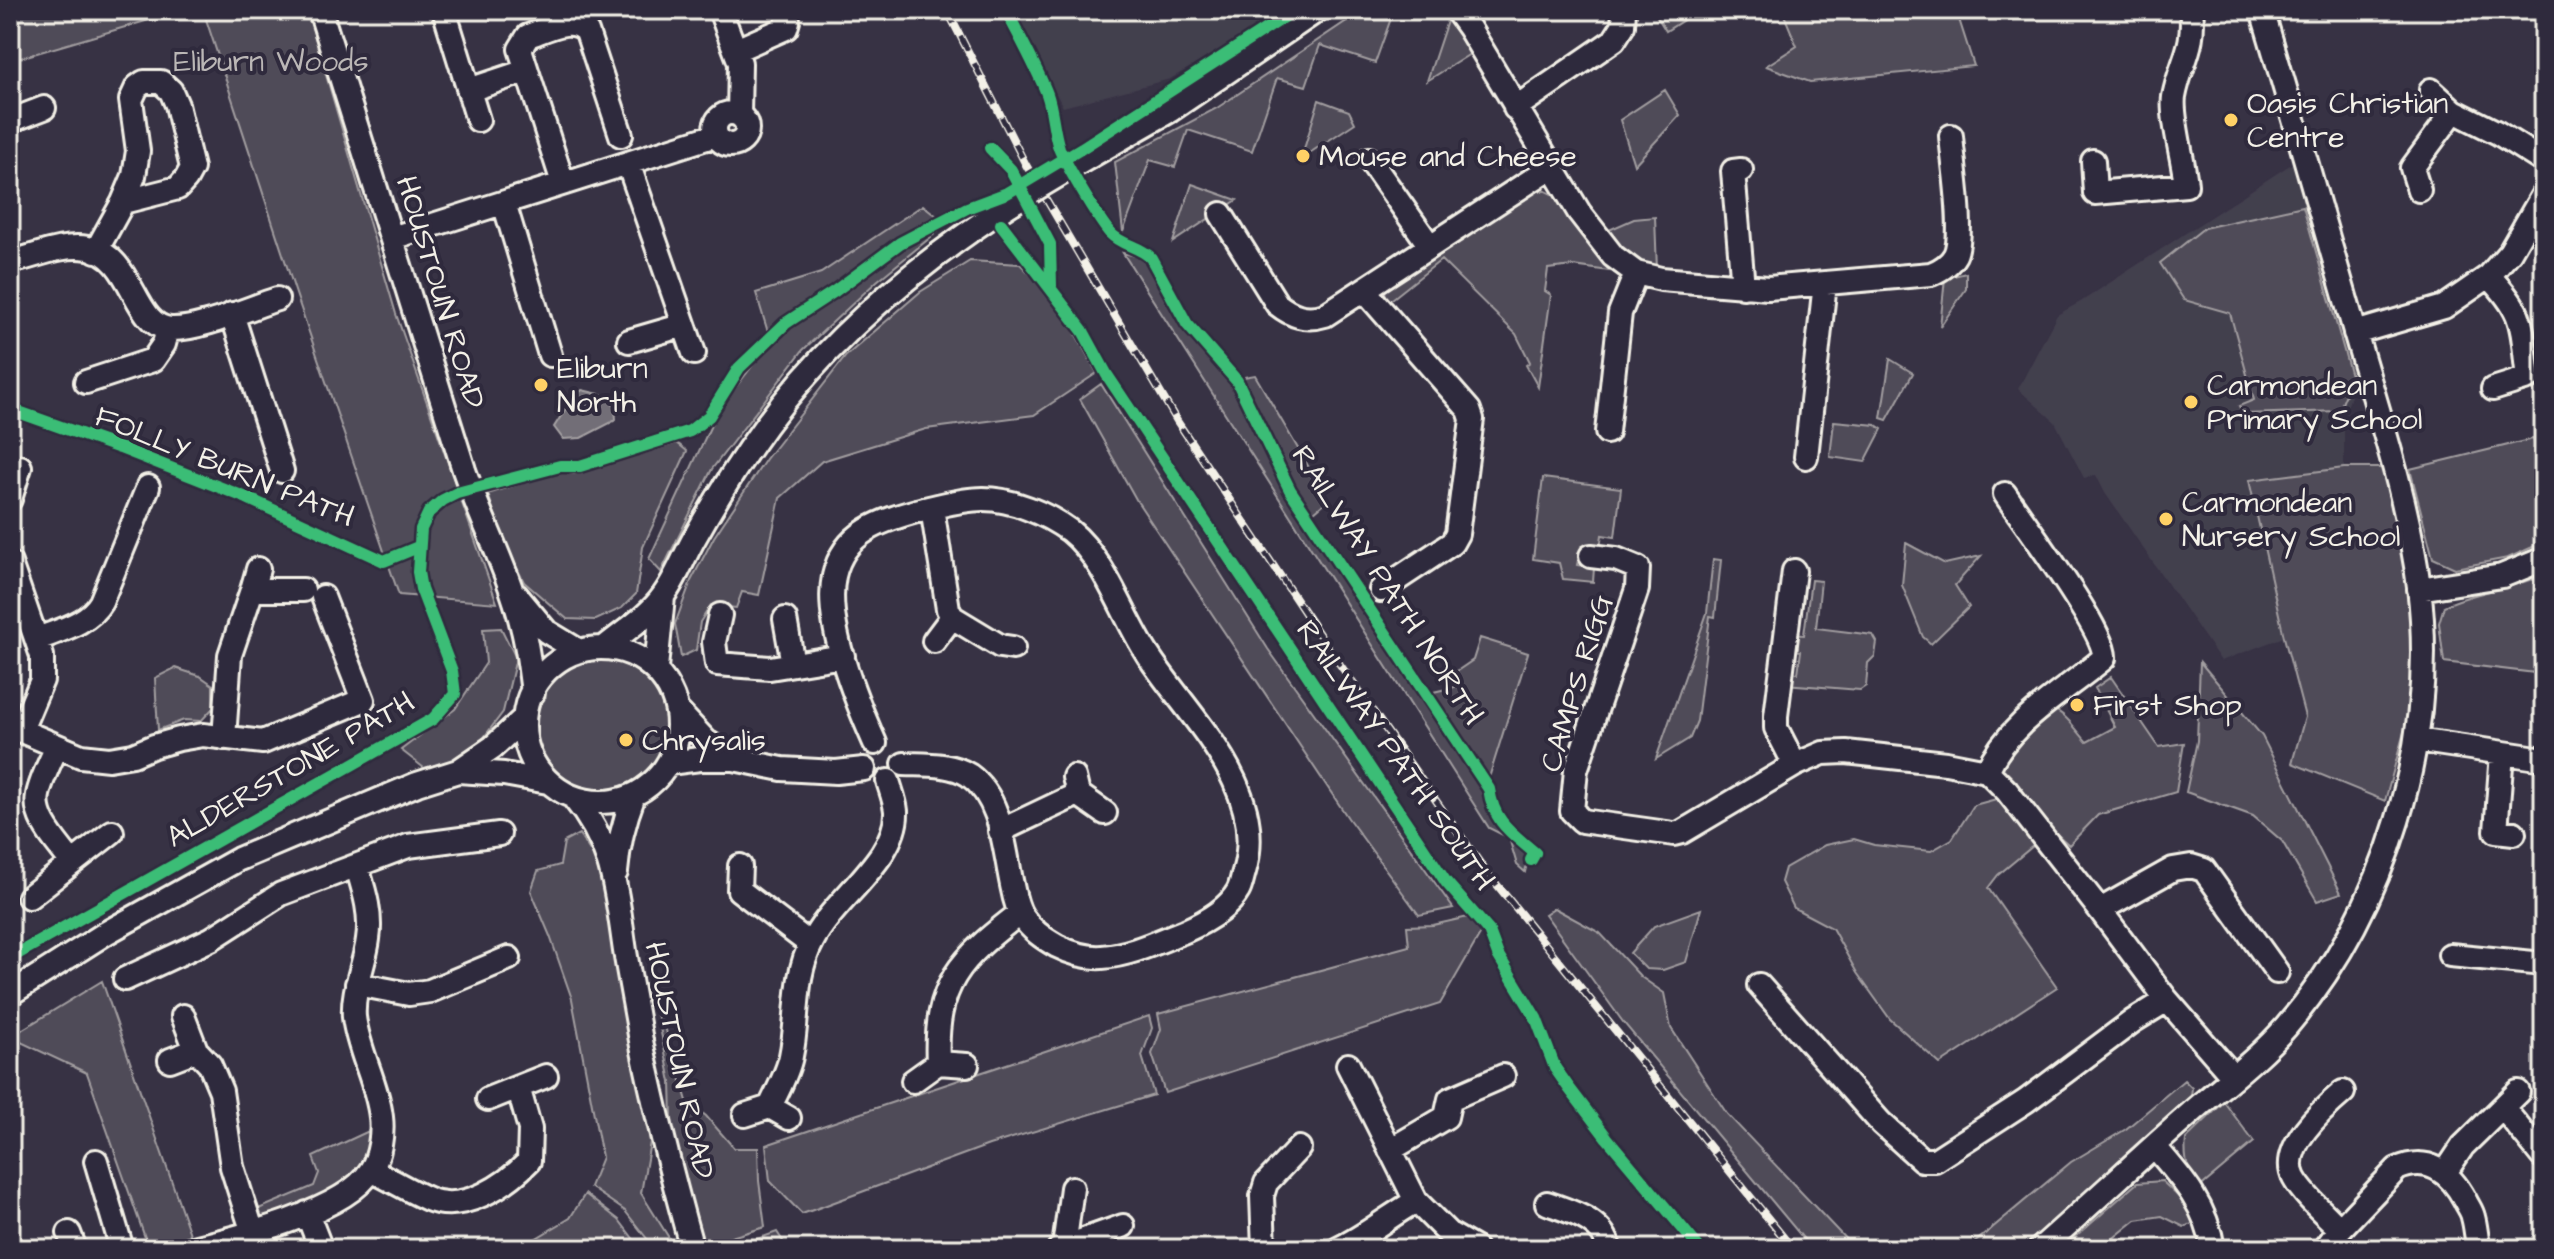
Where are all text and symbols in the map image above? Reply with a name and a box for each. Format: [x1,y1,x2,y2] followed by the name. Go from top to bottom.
[173,41,369,83] park label: Eliburn Woods
[2247,83,2448,159] place label: Oasis Christian Centre
[2222,111,2240,129] marker: Oasis Christian Centre
[1319,136,1577,178] place label: Mouse and Cheese
[1294,147,1312,165] marker: Mouse and Cheese
[385,171,495,414] street label: HOUSTOUN ROAD
[557,348,648,424] place label: Eliburn North
[2207,365,2422,442] place label: Carmondean Primary School
[532,376,550,394] marker: Eliburn North
[2182,393,2200,411] marker: Carmondean Primary School
[89,396,360,538] street label: FOLLY BURN PATH
[1281,438,1493,734] street label: RAILWAY PATH NORTH
[2182,482,2401,559] place label: Carmondean Nursery School
[2157,510,2175,528] marker: Carmondean Nursery School
[1530,589,1624,777] street label: CAMPS RIGG
[1286,612,1505,899] street label: RAILWAY PATH SOUTH
[159,682,422,858] street label: ALDERSTONE PATH
[2093,685,2242,727] place label: First Shop
[2068,696,2086,714] marker: First Shop
[642,720,766,763] place label: Chrysalis
[617,731,635,749] marker: Chrysalis
[633,938,725,1182] street label: HOUSTOUN ROAD

